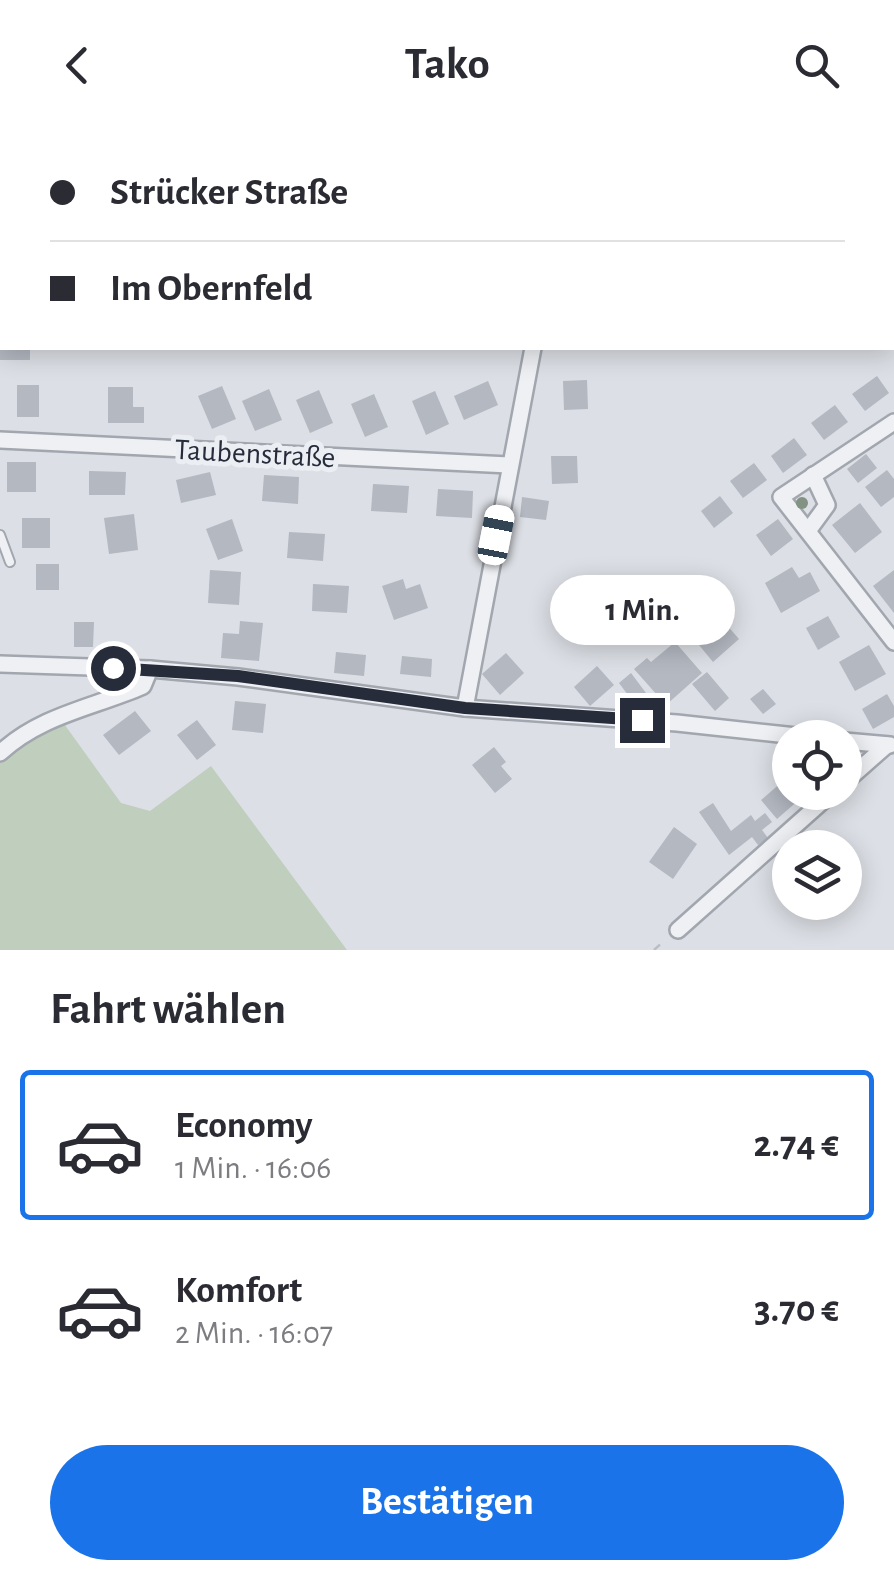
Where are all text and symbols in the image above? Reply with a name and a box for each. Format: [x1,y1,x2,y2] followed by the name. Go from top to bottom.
[50,38,105,93] icon: back
[789,38,844,93] icon: search
[404,42,490,87] text: Tako
[110,174,348,212] text: Strücker Straße
[110,270,312,308] text: Im Obernfeld
[174,435,336,473] street label: Taubenstraße
[476,503,516,567] car
[550,575,734,645] callout: 1 Min.
[605,594,680,626] text: 1 Min.
[91,646,136,691] route start
[620,698,665,743] route end
[772,720,862,920] map controls
[772,720,862,810] button: locate
[772,830,862,920] button: layers
[50,987,286,1032] text: Fahrt wählen
[55,1100,145,1190] icon: car
[175,1107,313,1145] text: Economy
[753,1126,839,1164] text: 2.74 €
[175,1152,331,1184] text: 1 Min. · 16:06
[55,1265,145,1355] icon: car
[175,1272,302,1310] text: Komfort
[754,1291,839,1329] text: 3.70 €
[175,1317,333,1349] text: 2 Min. · 16:07
[50,1445,844,1560] button: Bestätigen

